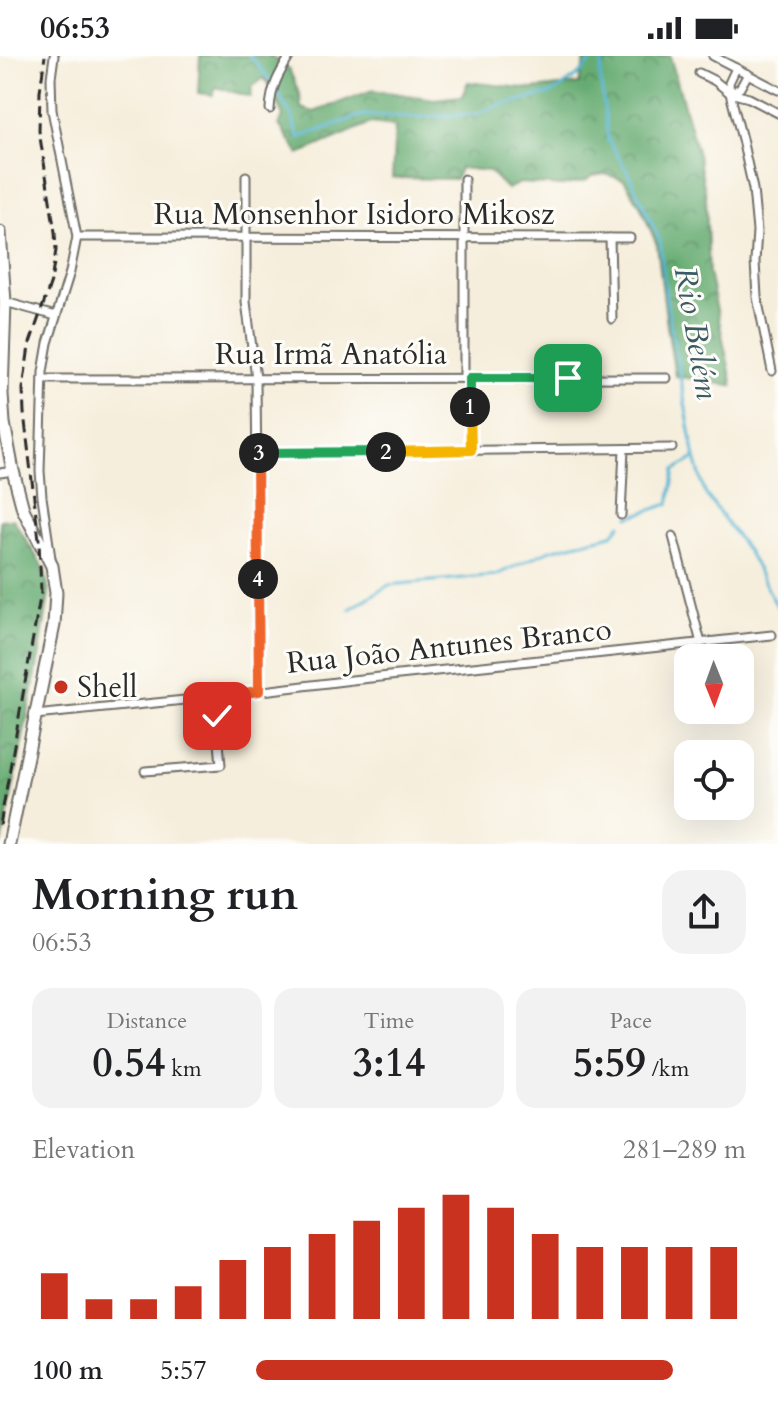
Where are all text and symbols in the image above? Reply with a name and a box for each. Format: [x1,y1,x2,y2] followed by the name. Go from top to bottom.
[40,8,110,49] text: 06:53
[154,194,555,235] street label: Rua Monsenhor Isidoro Mikosz
[663,263,729,403] water label: Rio Belém
[215,334,447,375] street label: Rua Irmã Anatólia
[534,344,602,412] pin
[546,356,590,400] icon: arrive
[450,387,490,427] pin: 1
[464,392,476,422] text: 1
[366,432,406,472] pin: 2
[239,433,279,473] pin: 3
[380,437,392,467] text: 2
[253,438,265,468] text: 3
[238,559,278,599] pin: 4
[252,564,264,594] text: 4
[285,609,613,684] street label: Rua João Antunes Branco
[674,644,754,724] north arrow
[674,644,754,820] map controls
[77,667,138,708] place label: Shell
[52,678,70,696] marker: Shell
[183,682,251,750] pin
[195,694,239,738] icon: check
[674,740,754,820] button: locate
[32,865,298,925] text: Morning run
[662,870,746,954] button: share
[32,925,92,960] text: 06:53
[107,1006,187,1036] text: Distance
[364,1006,414,1036] text: Time
[610,1006,652,1036] text: Pace
[92,1036,165,1091] text: 0.54
[352,1036,426,1091] text: 3:14
[573,1036,646,1091] text: 5:59
[165,1054,202,1084] text: km
[646,1054,689,1084] text: /km
[32,1132,135,1167] text: Elevation
[623,1132,746,1167] text: 281–289 m
[32,1353,103,1388] text: 100 m
[160,1353,207,1388] text: 5:57

